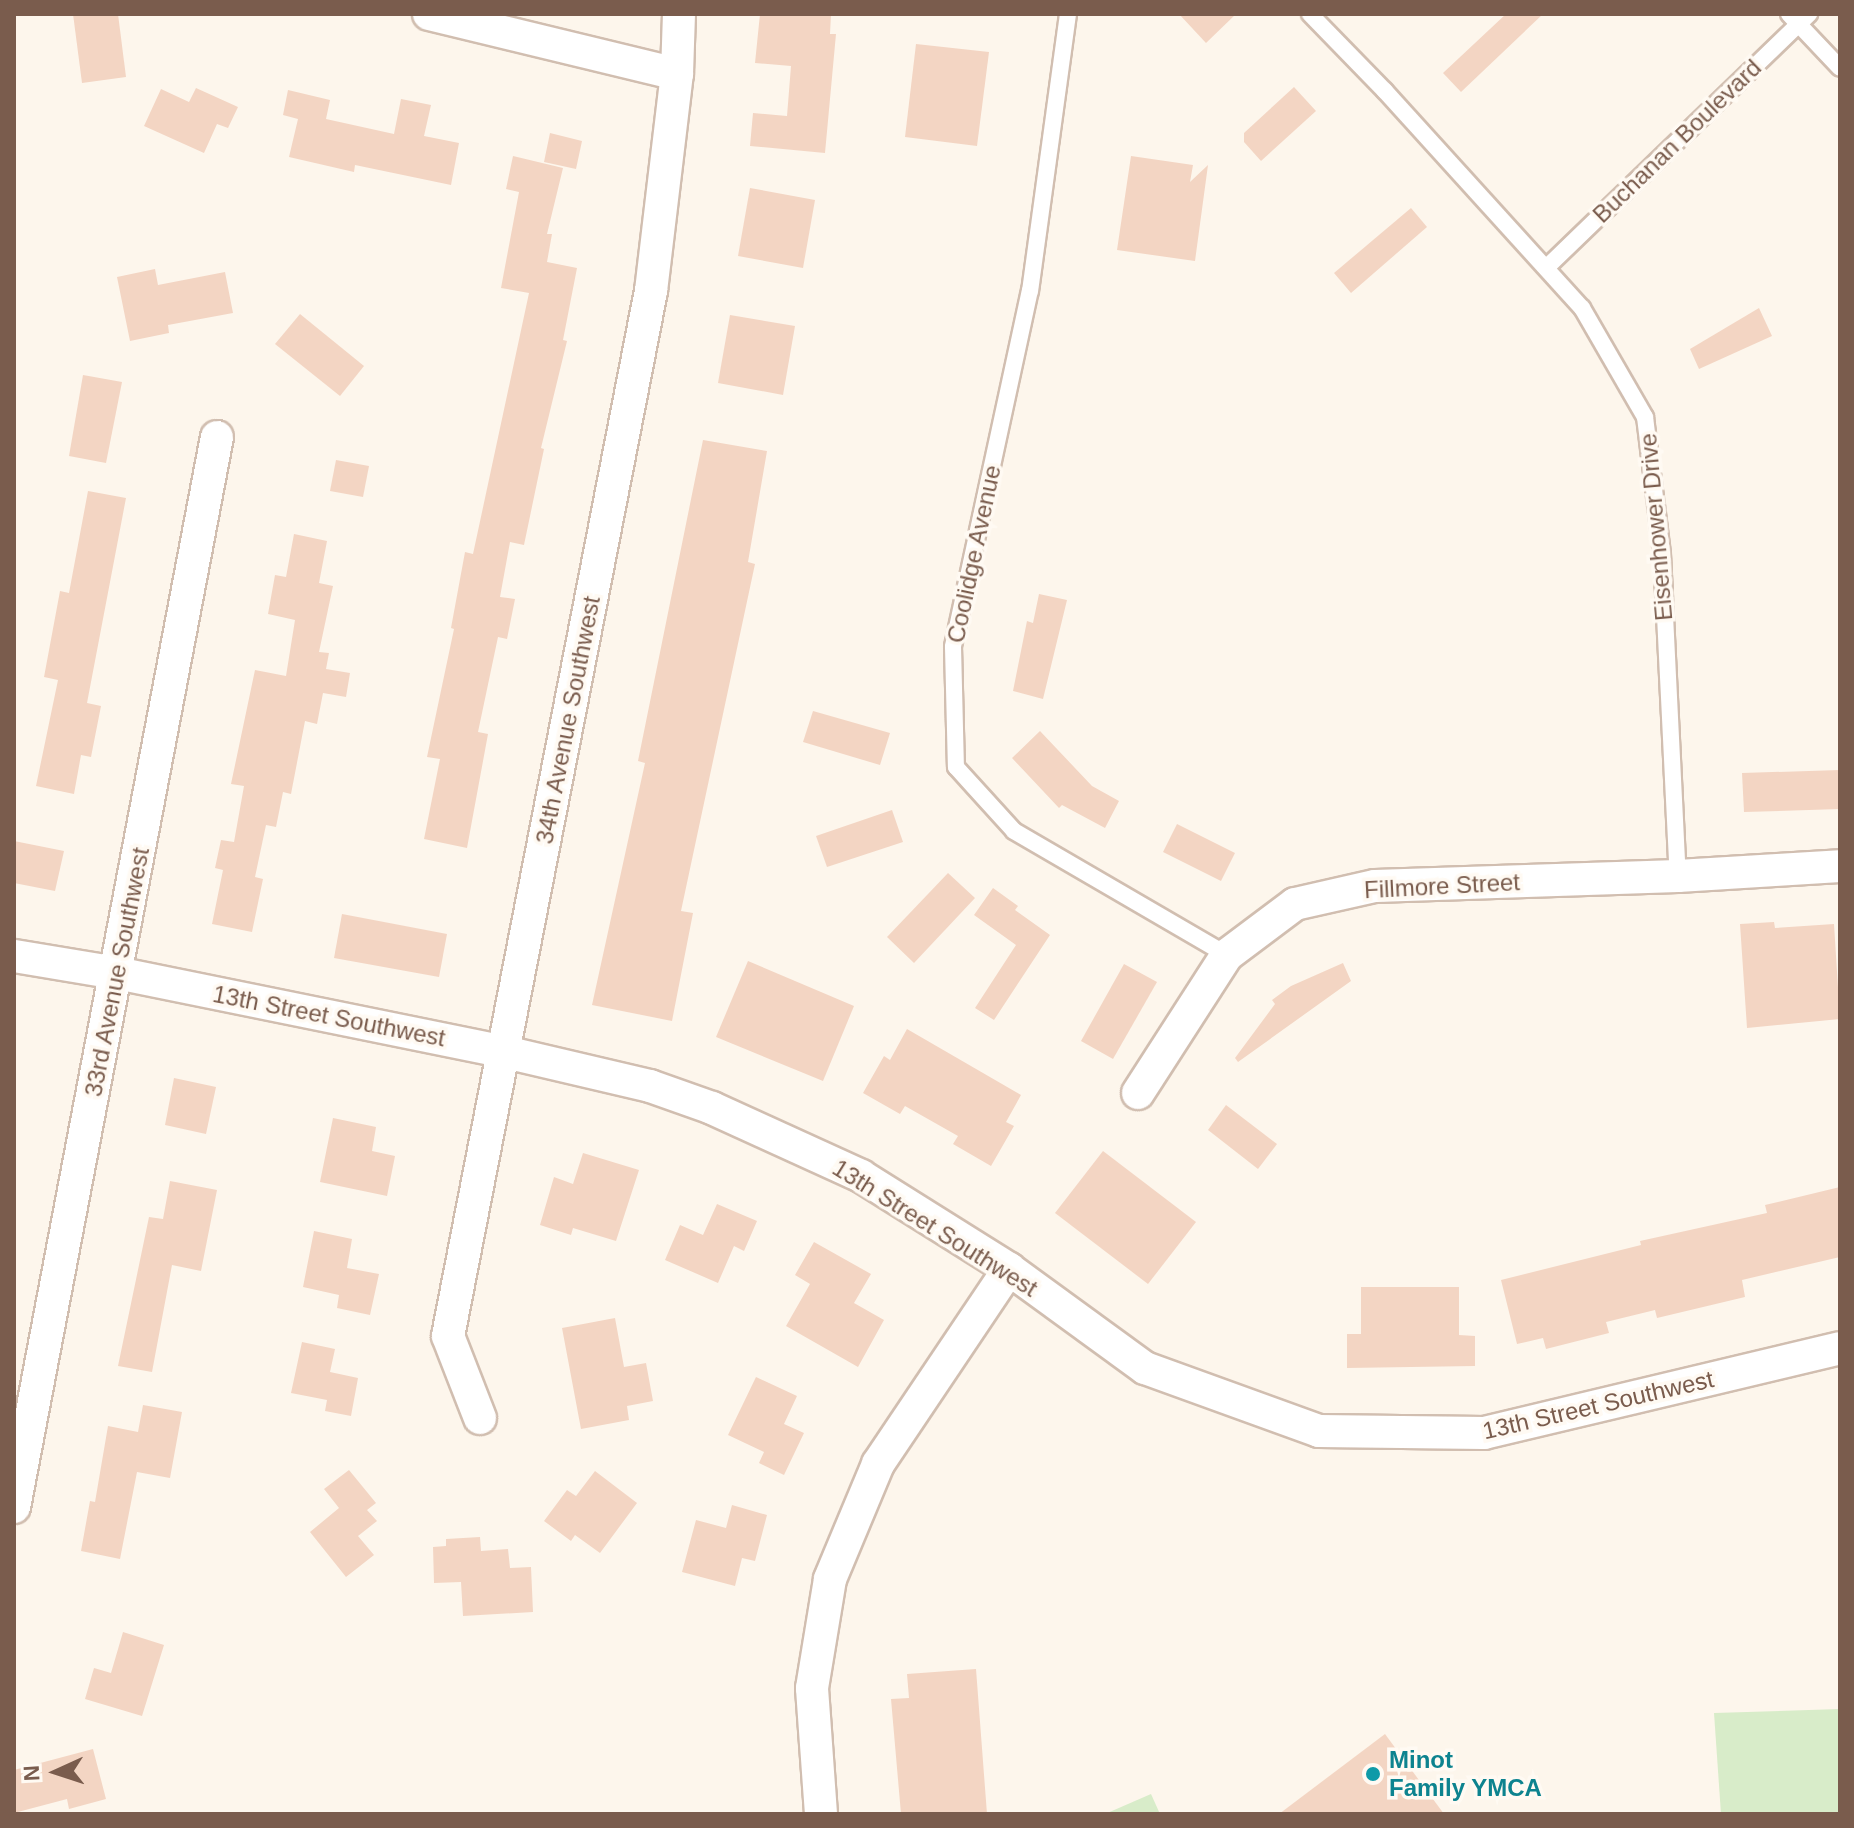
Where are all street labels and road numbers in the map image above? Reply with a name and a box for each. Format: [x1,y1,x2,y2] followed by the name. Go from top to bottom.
[1587,53,1767,229] street label: Buchanan Boulevard
[1633,432,1679,622] street label: Eisenhower Drive
[941,462,1007,646] street label: Coolidge Avenue
[530,593,606,847] street label: 34th Avenue Southwest
[79,844,155,1100] street label: 33rd Avenue Southwest
[1363,868,1521,904] street label: Fillmore Street
[210,979,448,1053] street label: 13th Street Southwest
[827,1153,1043,1303] street label: 13th Street Southwest
[1480,1364,1716,1446] street label: 13th Street Southwest

